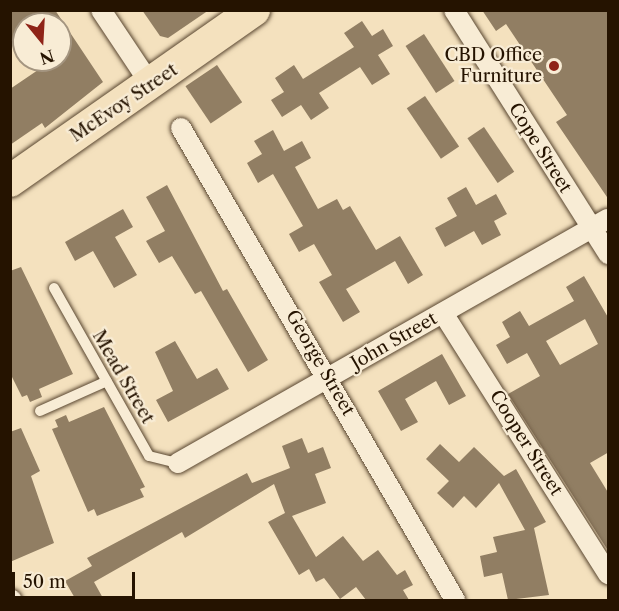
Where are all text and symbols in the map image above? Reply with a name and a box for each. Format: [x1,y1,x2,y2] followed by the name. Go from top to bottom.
[12,12,72,72] north arrow
[444,45,542,88] place label: CBD Office Furniture
[37,46,57,69] text: N
[66,59,182,147] street label: McEvoy Street
[547,59,561,73] marker: CBD Office Furniture
[504,99,576,197] street label: Cope Street
[281,306,359,420] street label: George Street
[347,308,441,374] street label: John Street
[88,327,158,427] street label: Mead Street
[485,386,567,500] street label: Cooper Street
[15,560,138,598] scale bar
[23,571,66,593] text: 50 m

